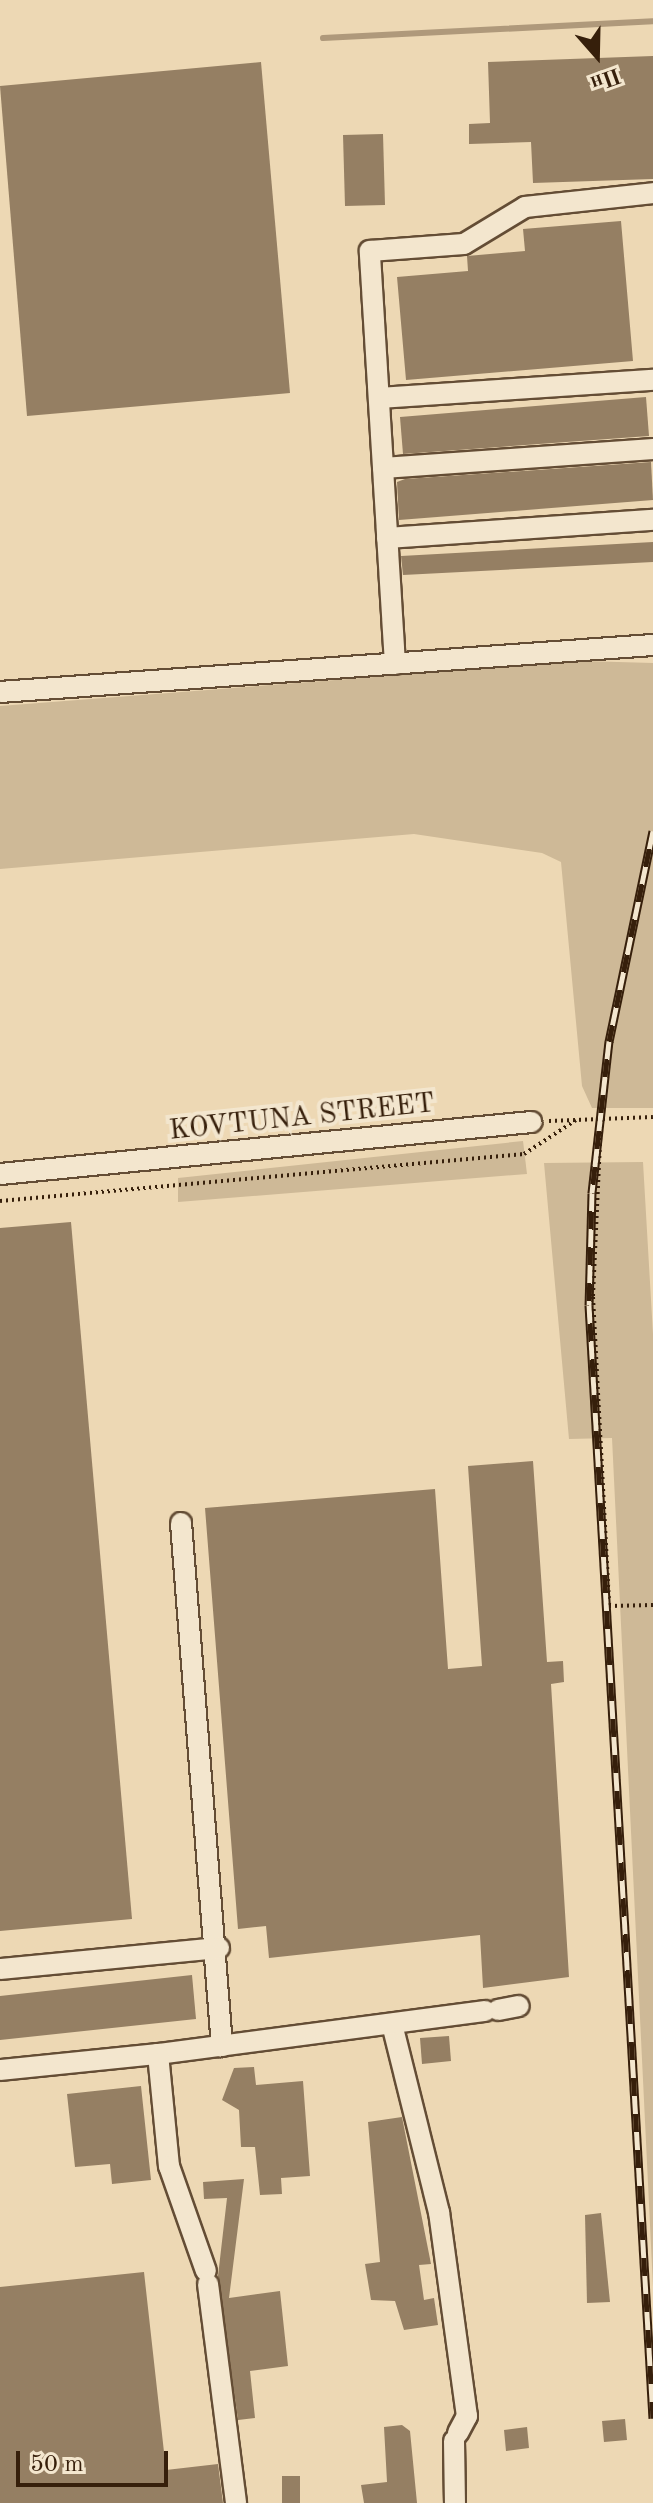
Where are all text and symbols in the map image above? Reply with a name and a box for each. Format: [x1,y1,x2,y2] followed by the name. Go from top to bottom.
[557,16,637,96] north arrow
[587,63,623,94] text: Пн
[168,1087,436,1149] street label: KOVTUNA STREET
[20,2435,172,2485] scale bar
[30,2453,84,2477] text: 50 m

